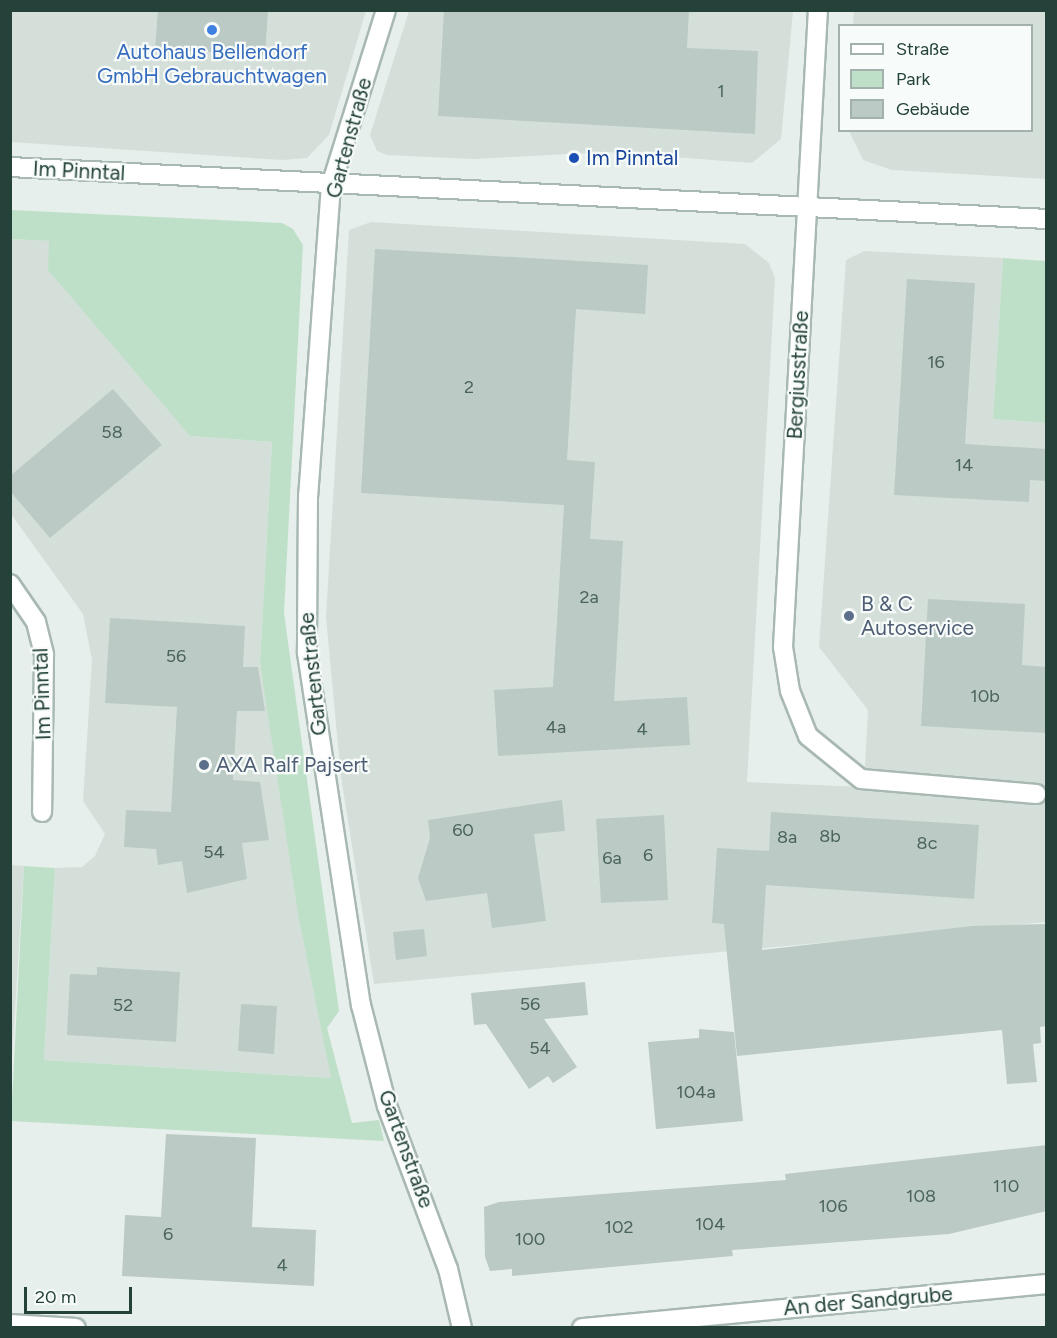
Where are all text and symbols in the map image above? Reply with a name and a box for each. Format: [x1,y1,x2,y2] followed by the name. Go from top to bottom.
[205,23,219,37] marker: Autohaus Bellendorf GmbH Gebrauchtwagen
[838,24,1033,132] legend
[896,38,949,60] text: Straße
[97,39,327,89] place label: Autohaus Bellendorf GmbH Gebrauchtwagen
[896,68,930,90] text: Park
[321,75,377,201] street label: Gartenstraße
[717,80,725,102] house number: 1
[896,98,970,120] text: Gebäude
[586,145,678,171] place label: Im Pinntal
[567,151,581,165] marker: Im Pinntal
[32,156,126,186] street label: Im Pinntal
[782,310,814,440] street label: Bergiusstraße
[927,351,945,373] house number: 16
[464,376,474,398] house number: 2
[101,421,123,443] house number: 58
[955,454,973,476] house number: 14
[579,586,599,608] house number: 2a
[861,591,974,641] place label: B & C Autoservice
[842,609,856,623] marker: B & C Autoservice
[294,611,332,737] street label: Gartenstraße
[166,645,186,667] house number: 56
[28,647,56,741] street label: Im Pinntal
[970,685,1000,707] house number: 10b
[546,716,566,738] house number: 4a
[636,718,648,740] house number: 4
[216,752,369,778] place label: AXA Ralf Pajsert
[197,758,211,772] marker: AXA Ralf Pajsert
[452,819,474,841] house number: 60
[819,825,841,847] house number: 8b
[777,826,797,848] house number: 8a
[917,832,937,854] house number: 8c
[203,841,225,863] house number: 54
[643,844,653,866] house number: 6
[602,847,622,869] house number: 6a
[520,993,540,1015] house number: 56
[113,994,133,1016] house number: 52
[529,1037,551,1059] house number: 54
[676,1081,716,1103] house number: 104a
[373,1087,439,1211] street label: Gartenstraße
[993,1175,1019,1197] house number: 110
[906,1185,936,1207] house number: 108
[818,1195,848,1217] house number: 106
[695,1213,725,1235] house number: 104
[604,1216,634,1238] house number: 102
[163,1223,173,1245] house number: 6
[515,1228,545,1250] house number: 100
[276,1254,288,1276] house number: 4
[27,1275,135,1313] scale bar
[782,1281,954,1321] street label: An der Sandgrube
[35,1286,76,1308] text: 20 m

